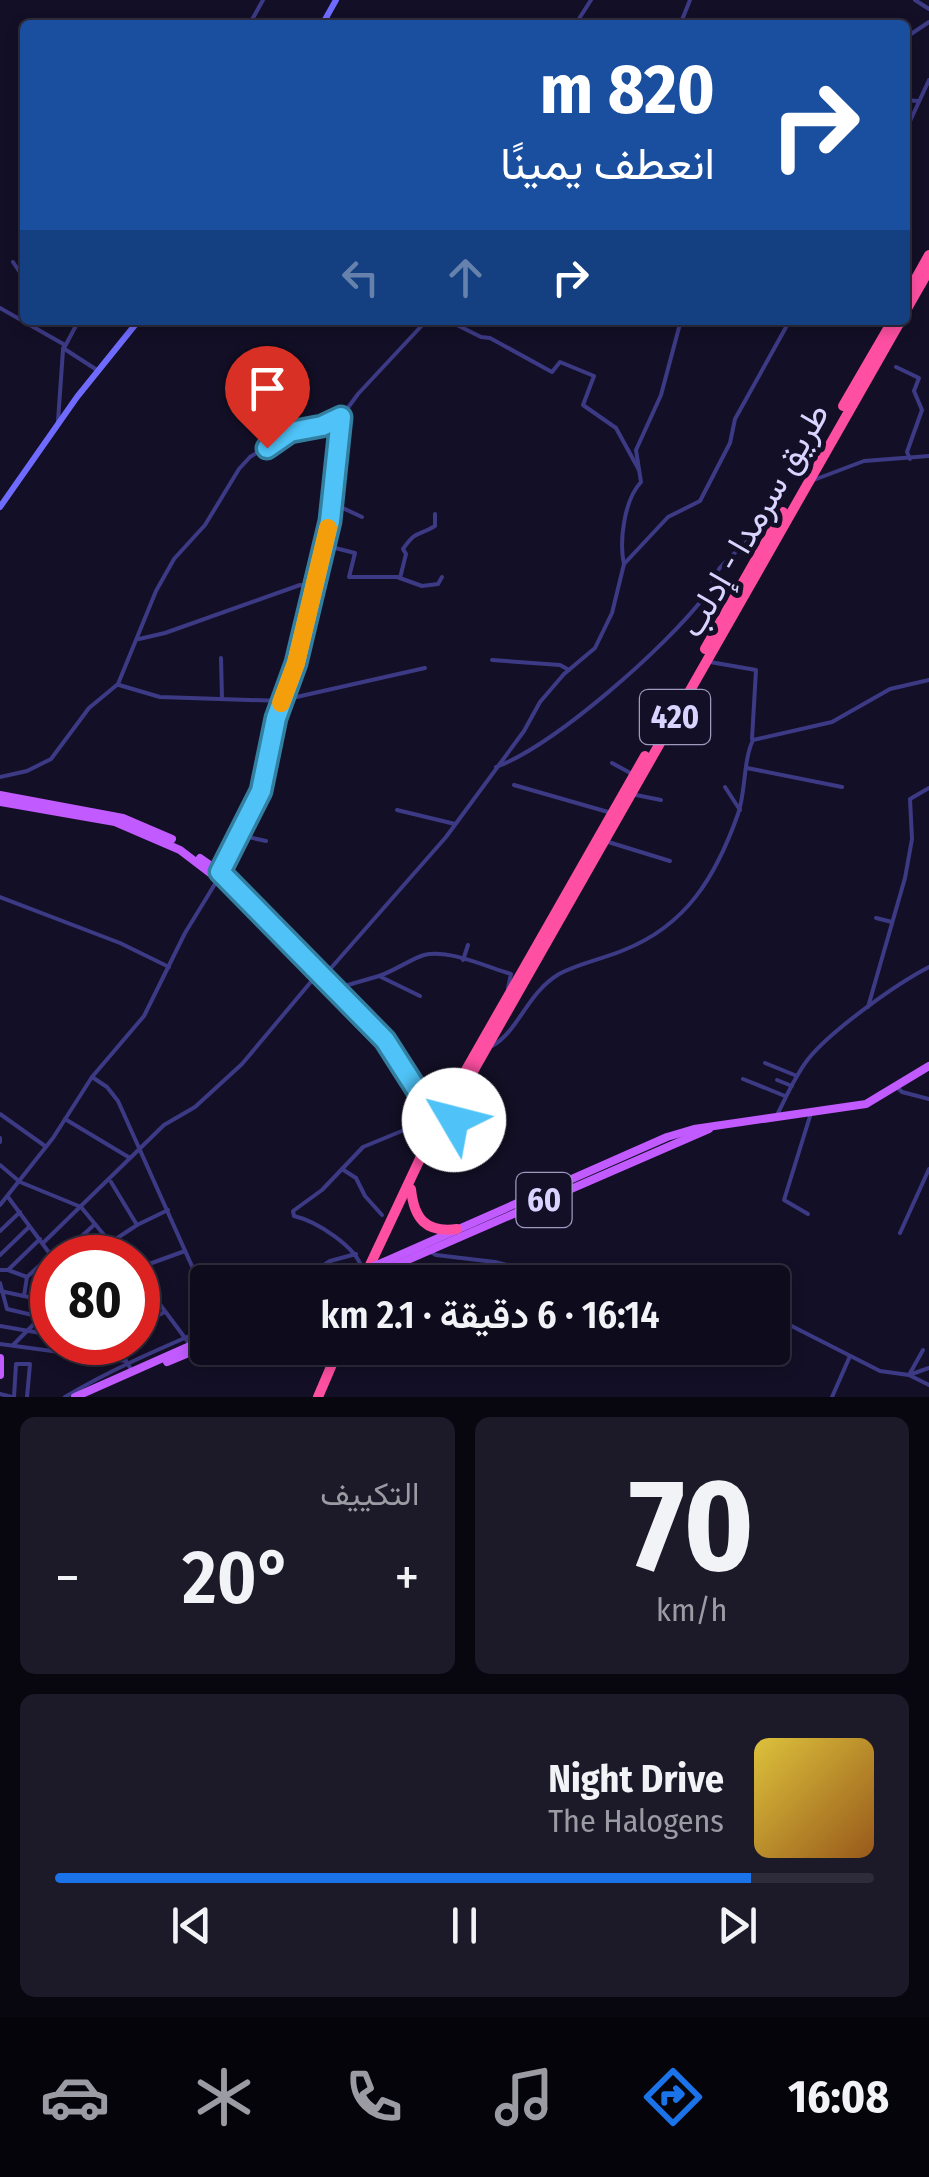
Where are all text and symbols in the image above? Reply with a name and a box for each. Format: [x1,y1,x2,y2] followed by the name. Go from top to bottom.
[540,48,715,132] text: 820 m
[750,60,880,190] icon: right
[500,137,715,191] text: انعطف يمينًا
[333,250,388,305] icon: left
[438,250,493,305] icon: ahead
[543,250,598,305] icon: right
[225,346,310,449] pin
[240,361,295,416] icon: arrive
[670,396,840,645] street label: طريق سرمدا - إدلب
[640,690,710,744] road number: 420
[402,1068,506,1172] position arrow
[516,1173,572,1227] road number: 60
[30,1235,160,1365] speed limit sign: 80
[321,1292,659,1338] text: 16:14 · 6 دقيقة · 2.1 km
[629,1448,754,1604] text: 70
[320,1475,420,1513] text: التكييف
[182,1533,292,1623] text: 20°
[55,1545,80,1611] text: −
[394,1545,420,1611] text: +
[656,1591,727,1629] text: km/h
[548,1756,724,1802] text: Night Drive
[548,1802,724,1840] text: The Halogens
[164,1898,219,1953] icon: previous
[437,1898,492,1953] icon: pause
[710,1898,765,1953] icon: next
[40,2062,110,2132] icon: car
[189,2062,259,2132] icon: climate
[339,2062,409,2132] icon: phone
[489,2062,559,2132] icon: music
[638,2062,708,2132] icon: directions
[788,2070,889,2124] text: 16:08

